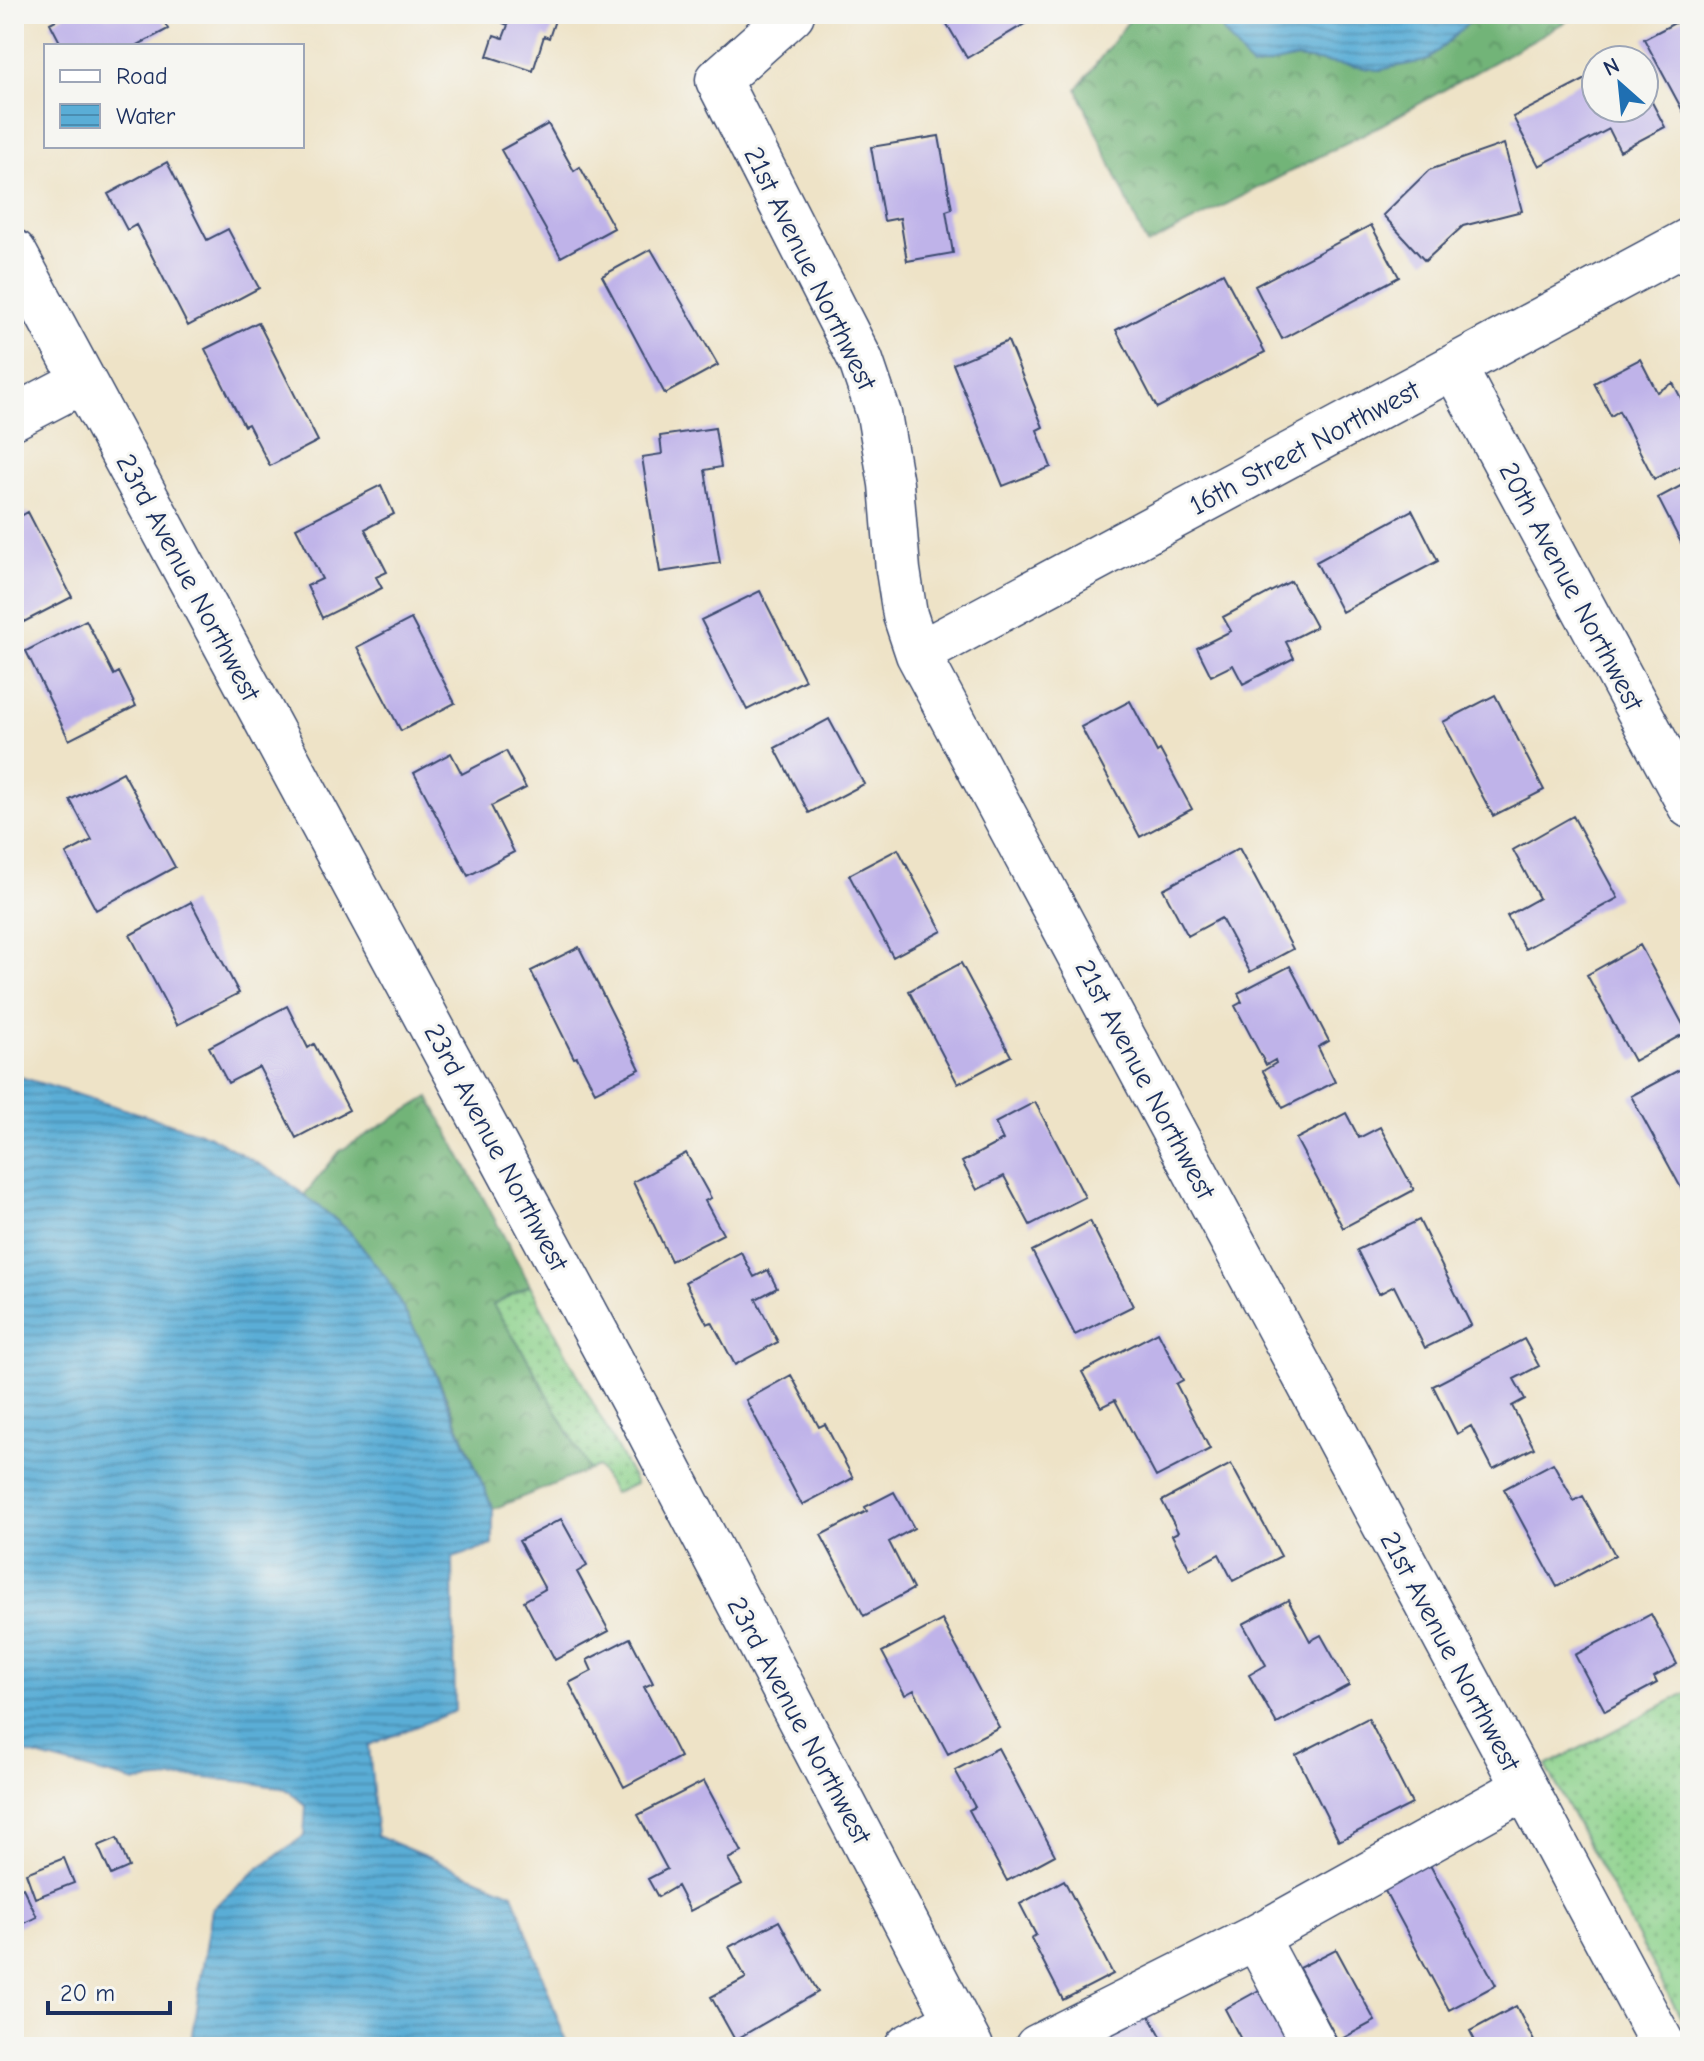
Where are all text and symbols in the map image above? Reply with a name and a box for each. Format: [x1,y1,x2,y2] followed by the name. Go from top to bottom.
[44,44,304,148] legend
[1580,44,1660,124] north arrow
[1599,52,1624,82] text: N
[116,62,168,90] text: Road
[116,102,176,130] text: Water
[737,142,883,396] street label: 21st Avenue Northwest
[1184,373,1426,522] street label: 16th Street Northwest
[109,448,267,707] street label: 23rd Avenue Northwest
[1492,457,1650,717] street label: 20th Avenue Northwest
[1068,954,1222,1206] street label: 21st Avenue Northwest
[417,1018,575,1277] street label: 23rd Avenue Northwest
[1373,1526,1527,1778] street label: 21st Avenue Northwest
[720,1591,878,1850] street label: 23rd Avenue Northwest
[48,1965,170,2015] scale bar
[60,1979,115,2007] text: 20 m

